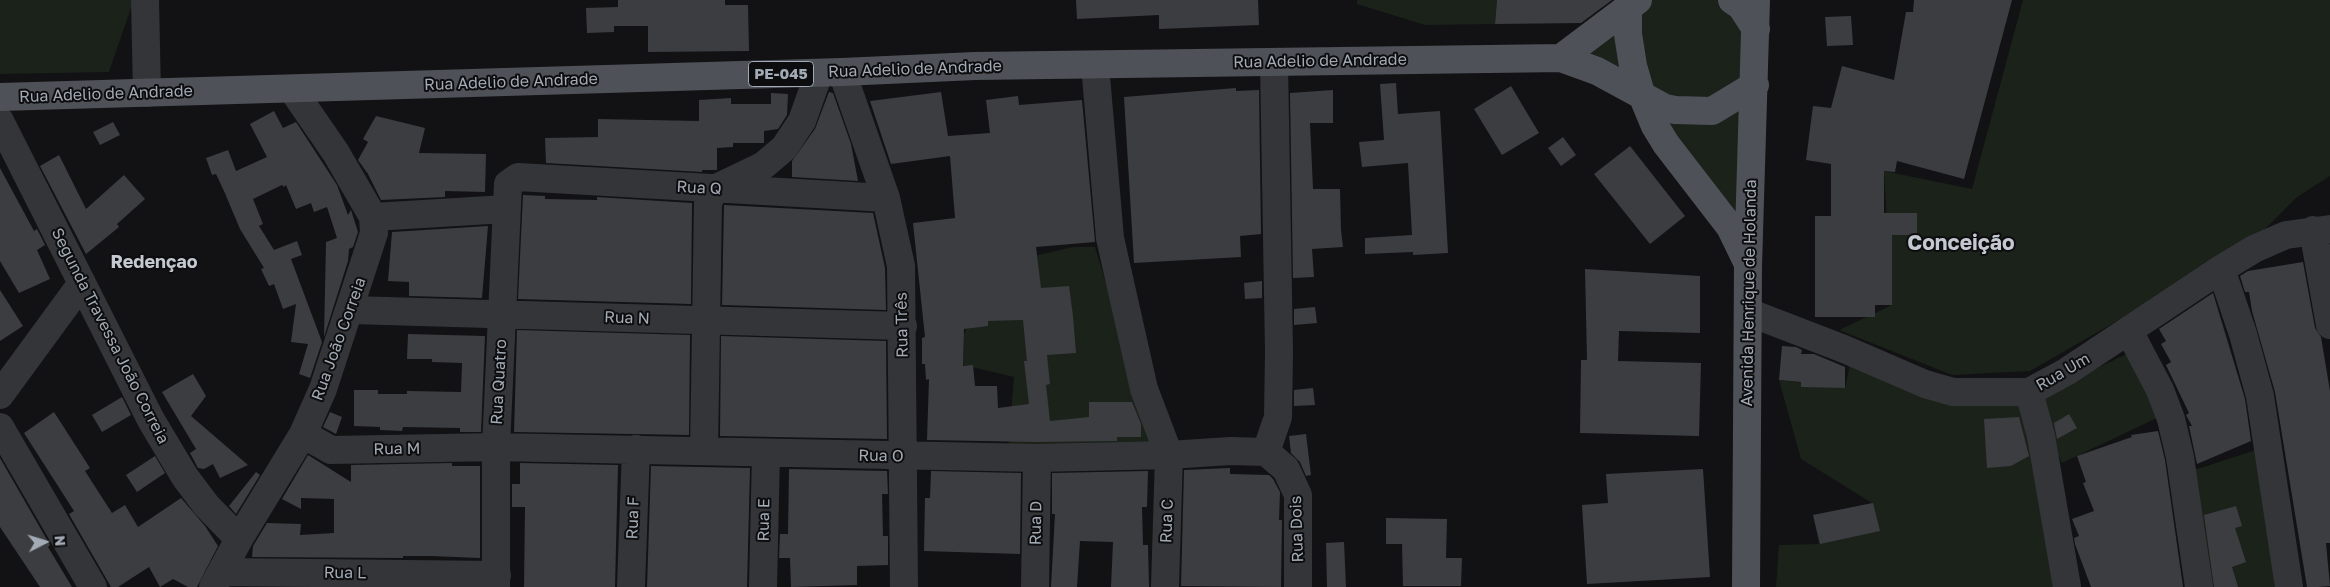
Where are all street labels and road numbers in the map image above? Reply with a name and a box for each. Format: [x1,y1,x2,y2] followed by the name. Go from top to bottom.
[1233,50,1407,72] street label: Rua Adelio de Andrade
[828,56,1002,82] street label: Rua Adelio de Andrade
[748,62,814,86] road number: PE-045
[424,69,598,95] street label: Rua Adelio de Andrade
[19,81,193,107] street label: Rua Adelio de Andrade
[676,177,722,199] street label: Rua Q
[1737,179,1761,407] street label: Avenida Henrique de Holanda
[47,225,173,447] street label: Segunda Travessa João Correia
[308,275,370,403] street label: Rua João Correia
[892,292,912,358] street label: Rua Três
[604,308,650,328] street label: Rua N
[487,339,511,425] street label: Rua Quatro
[2033,349,2093,395] street label: Rua Um
[373,439,421,459] street label: Rua M
[858,446,904,466] street label: Rua O
[1286,495,1308,563] street label: Rua Dois
[623,496,643,540] street label: Rua F
[754,498,774,542] street label: Rua E
[1157,499,1177,543] street label: Rua C
[1026,501,1046,545] street label: Rua D
[324,563,366,583] street label: Rua L

